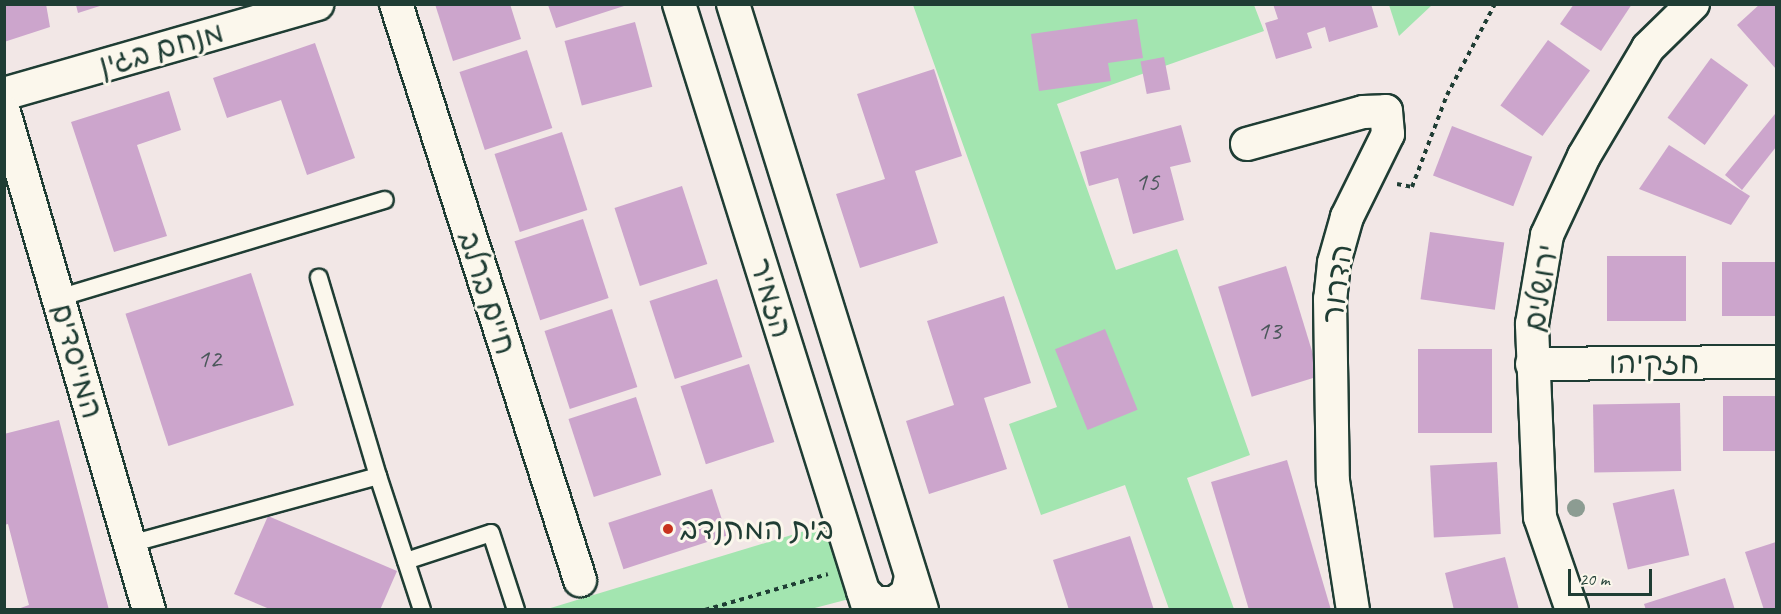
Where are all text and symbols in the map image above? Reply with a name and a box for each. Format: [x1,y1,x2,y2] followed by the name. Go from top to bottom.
[94,14,228,84] street label: מנחם בגין
[1135,166,1159,198] house number: 15
[450,227,524,359] street label: חיים ברלב
[1314,242,1360,326] street label: הדרור
[1516,242,1566,334] street label: ירושלים
[742,254,800,342] street label: הזמיר
[43,299,111,423] street label: המייסדים
[1257,315,1281,347] house number: 13
[197,343,221,375] house number: 12
[1609,345,1699,381] street label: חזקיהו
[680,511,834,547] place label: בית המתנדב
[661,522,675,536] marker: בית המתנדב
[1571,557,1655,595] scale bar
[1579,568,1610,590] text: 20 m

